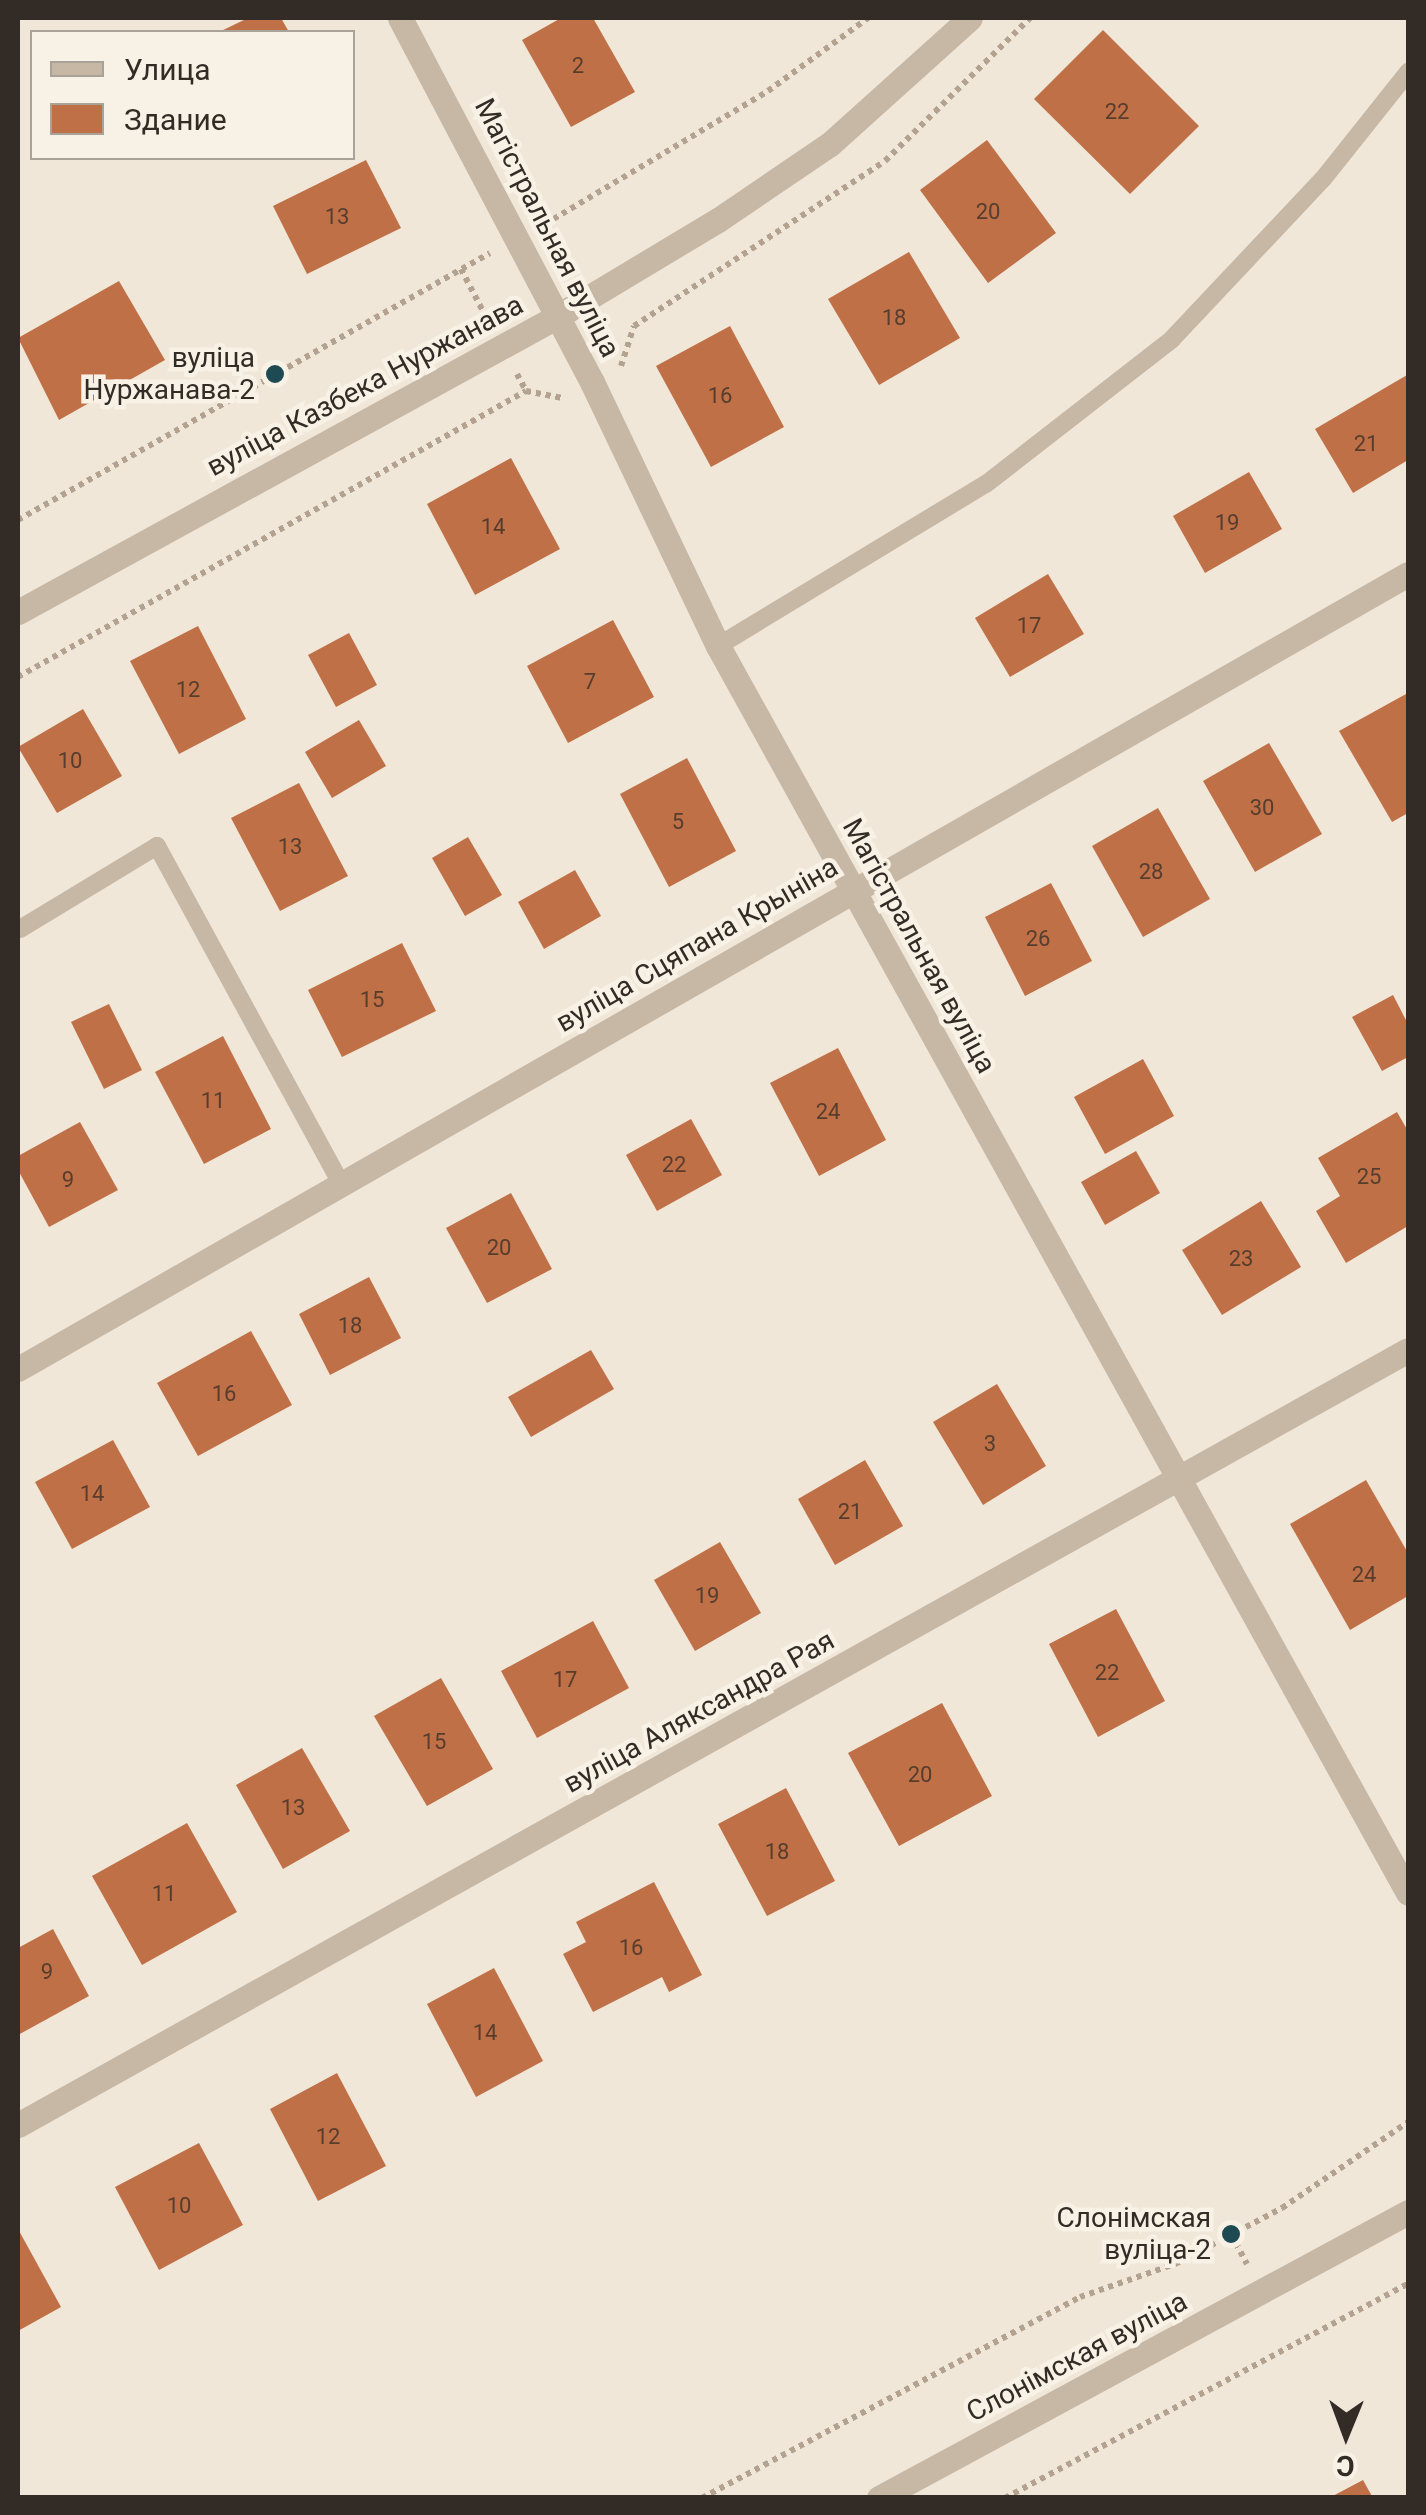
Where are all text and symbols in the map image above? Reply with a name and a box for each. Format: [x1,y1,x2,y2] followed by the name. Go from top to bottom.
[30,30,355,160] legend
[124,52,211,87] text: Улица
[572,53,584,79] house number: 2
[467,93,627,363] street label: Магістральная вуліца
[1105,99,1129,125] house number: 22
[124,102,227,137] text: Здание
[976,199,1000,225] house number: 20
[325,204,349,230] house number: 13
[201,288,529,484] street label: вуліца Казбека Нуржанава
[882,305,906,331] house number: 18
[83,341,255,407] place label: вуліца Нуржанава-2
[264,363,286,385] marker: вуліца Нуржанава-2
[708,383,732,409] house number: 16
[1354,431,1378,457] house number: 21
[1215,510,1239,536] house number: 19
[481,514,505,540] house number: 14
[1017,613,1041,639] house number: 17
[584,669,596,695] house number: 7
[176,677,200,703] house number: 12
[58,748,82,774] house number: 10
[1250,795,1274,821] house number: 30
[672,809,684,835] house number: 5
[835,813,1003,1079] street label: Магістральная вуліца
[278,834,302,860] house number: 13
[550,850,844,1040] street label: вуліца Сцяпана Крыніна
[1139,859,1163,885] house number: 28
[1026,926,1050,952] house number: 26
[360,987,384,1013] house number: 15
[201,1088,225,1114] house number: 11
[816,1099,840,1125] house number: 24
[662,1152,686,1178] house number: 22
[1357,1164,1381,1190] house number: 25
[62,1167,74,1193] house number: 9
[487,1235,511,1261] house number: 20
[1229,1246,1253,1272] house number: 23
[338,1313,362,1339] house number: 18
[212,1381,236,1407] house number: 16
[984,1431,996,1457] house number: 3
[80,1481,104,1507] house number: 14
[838,1499,862,1525] house number: 21
[1352,1562,1376,1588] house number: 24
[695,1583,719,1609] house number: 19
[558,1624,840,1800] street label: вуліца Аляксандра Рая
[1095,1660,1119,1686] house number: 22
[553,1667,577,1693] house number: 17
[422,1729,446,1755] house number: 15
[908,1762,932,1788] house number: 20
[281,1795,305,1821] house number: 13
[765,1839,789,1865] house number: 18
[152,1881,176,1907] house number: 11
[619,1935,643,1961] house number: 16
[41,1959,53,1985] house number: 9
[473,2020,497,2046] house number: 14
[316,2124,340,2150] house number: 12
[167,2193,191,2219] house number: 10
[1057,2201,1211,2267] place label: Слонімская вуліца-2
[1220,2223,1242,2245] marker: Слонімская вуліца-2
[961,2285,1193,2429] street label: Слонімская вуліца
[1296,2385,1396,2485] north arrow
[1336,2449,1355,2482] text: С

